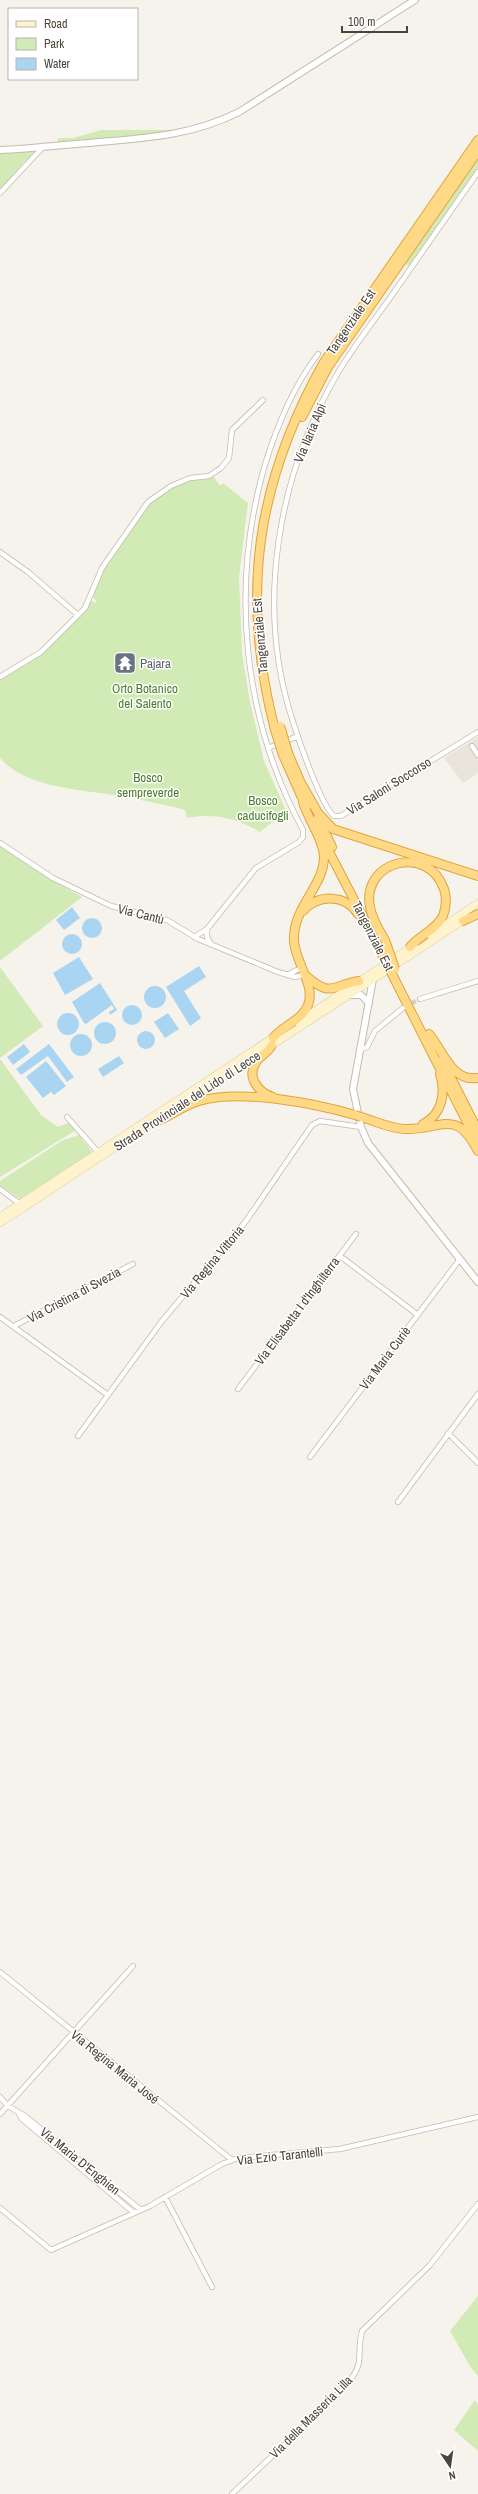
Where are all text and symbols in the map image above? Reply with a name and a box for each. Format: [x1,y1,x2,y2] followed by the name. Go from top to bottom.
[8,8,138,80] legend
[342,8,407,34] scale bar
[348,14,375,30] text: 100 m
[44,16,68,32] text: Road
[44,36,64,52] text: Park
[44,56,71,72] text: Water
[323,286,379,358] street label: Tangenziale Est
[290,401,330,465] street label: Via Ilaria Alpi
[248,597,272,675] street label: Tangenziale Est
[112,650,138,676] temple icon: Pajara
[140,655,171,672] place label: Pajara
[112,680,178,712] park label: Orto Botanico del Salento
[344,753,434,819] street label: Via Saloni Soccorso
[117,769,179,801] park label: Bosco sempreverde
[237,792,289,824] park label: Bosco caducifogli
[348,898,398,974] street label: Tangenziale Est
[116,900,166,928] street label: Via Cantù
[110,1047,264,1155] street label: Strada Provinciale del Lido di Lecce
[176,1222,248,1302] street label: Via Regina Vittoria
[251,1253,343,1368] street label: Via Elisabetta I d'Inghilterra
[24,1263,124,1327] street label: Via Cristina di Svezia
[356,1323,414,1393] street label: Via Maria Curiè
[67,2026,163,2108] street label: Via Regina Maria José
[36,2123,124,2199] street label: Via Maria D'Enghien
[236,2143,324,2169] street label: Via Ezio Tarantelli
[266,2372,356,2462] street label: Via della Masseria Lilla
[430,2446,470,2486] north arrow
[448,2468,457,2483] text: N

